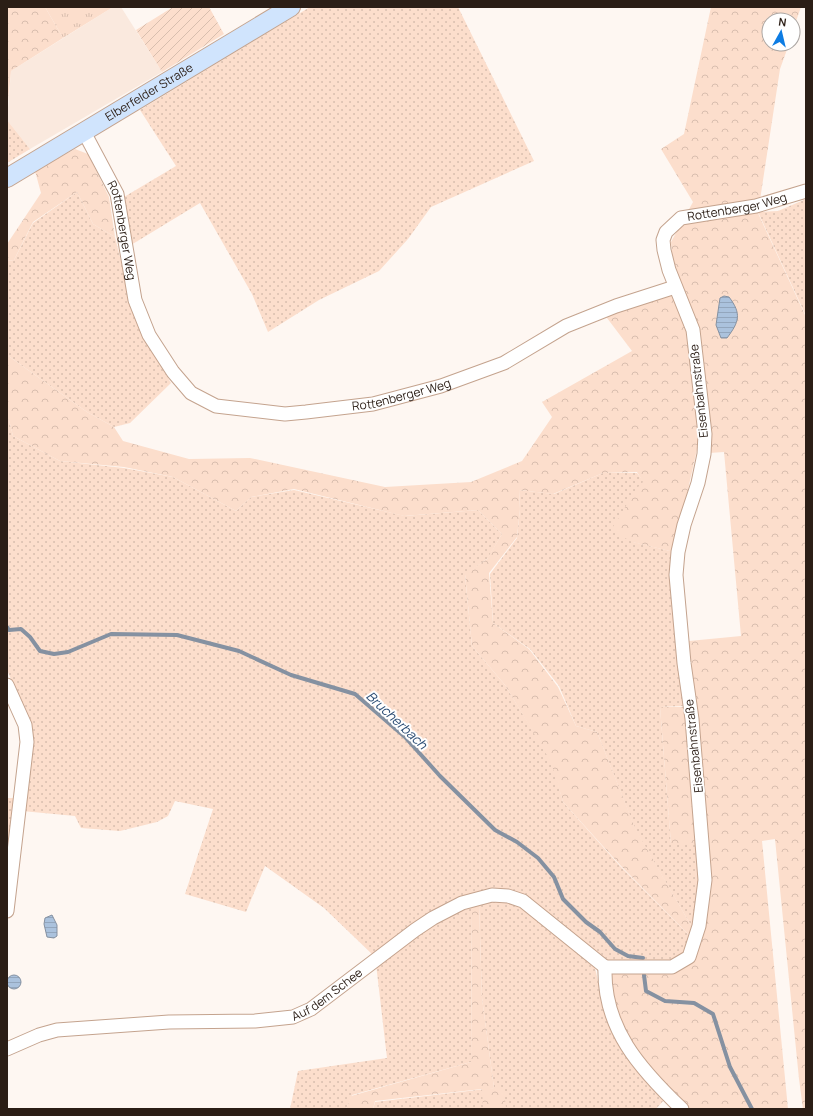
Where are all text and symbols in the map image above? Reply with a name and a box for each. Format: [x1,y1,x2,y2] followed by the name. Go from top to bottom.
[761,12,801,52] north arrow
[778,14,788,30] text: N
[102,59,196,125] street label: Elberfelder Straße
[103,178,141,282] street label: Rottenberger Weg
[686,188,789,225] street label: Rottenberger Weg
[685,343,712,439] street label: Eisenbahnstraße
[351,374,453,414] street label: Rottenberger Weg
[363,687,432,754] water label: Brucherbach
[680,698,707,794] street label: Eisenbahnstraße
[289,964,366,1025] street label: Auf dem Schee

